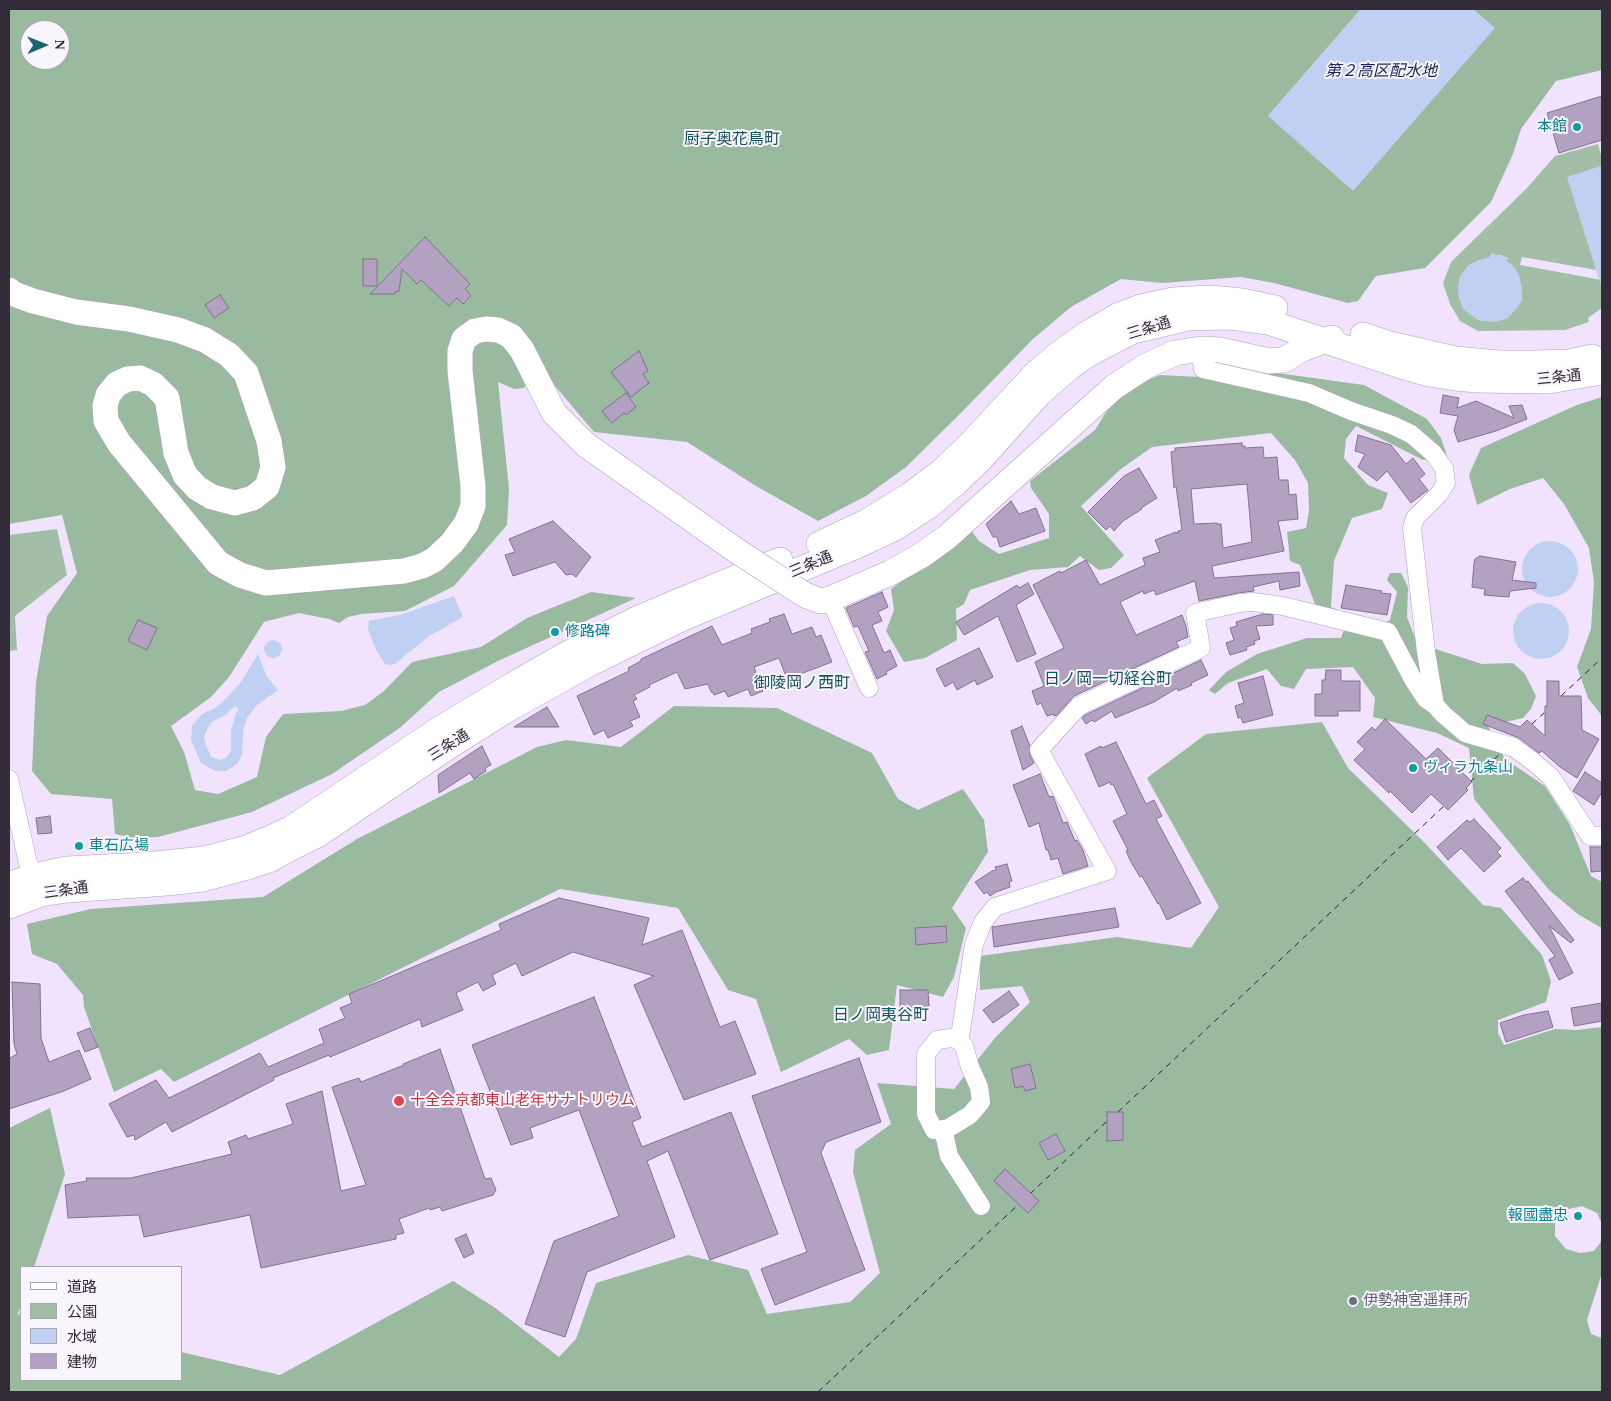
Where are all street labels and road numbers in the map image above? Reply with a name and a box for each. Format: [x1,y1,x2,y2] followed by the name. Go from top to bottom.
[1125,314,1173,344] street label: 三条通
[1536,367,1582,389] street label: 三条通
[787,548,835,582] street label: 三条通
[425,726,473,766] street label: 三条通
[42,879,90,903] street label: 三条通

